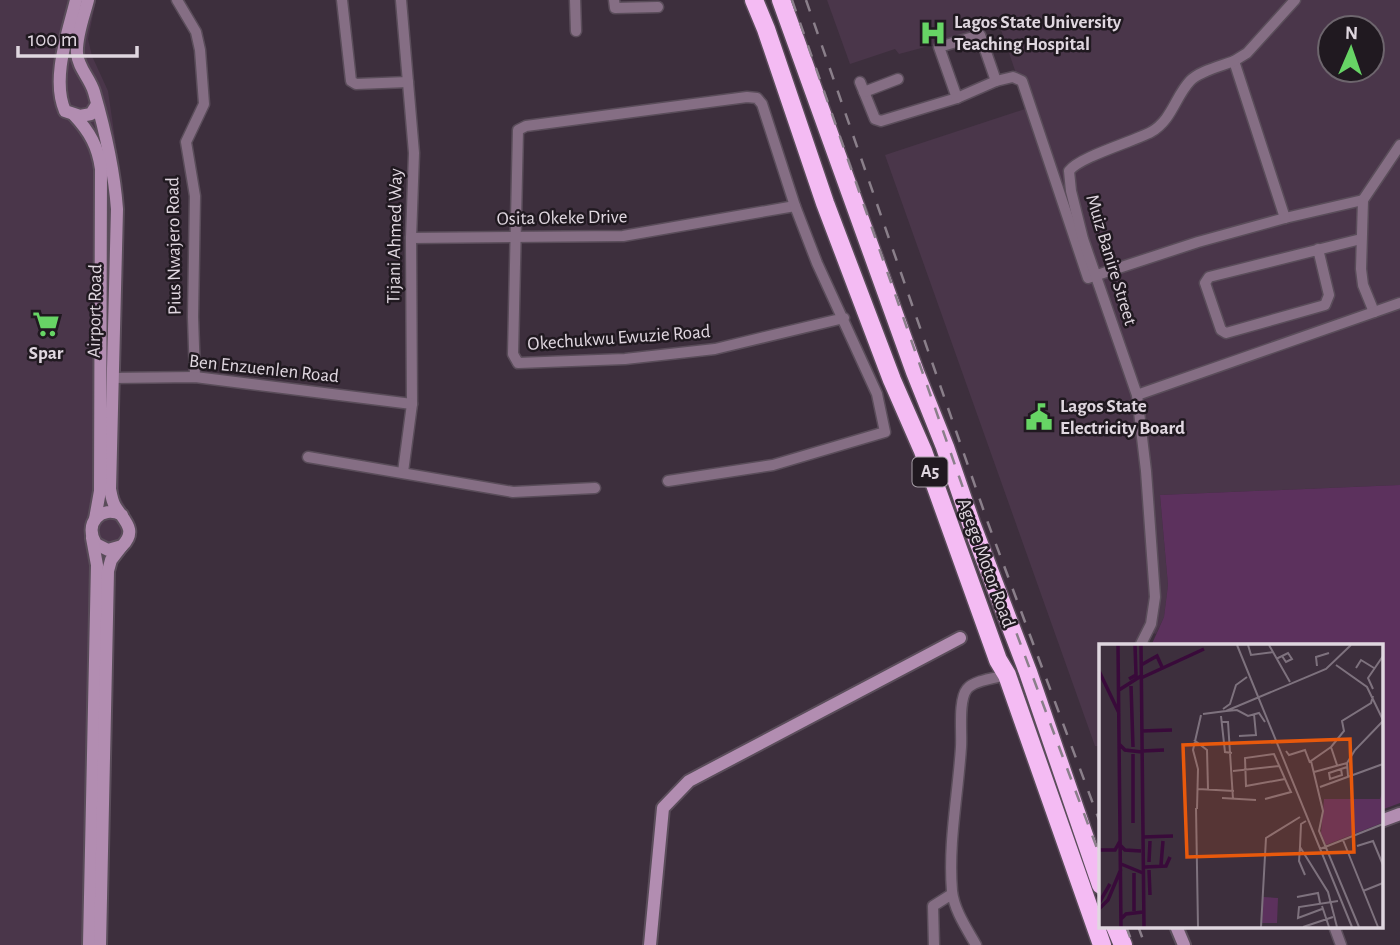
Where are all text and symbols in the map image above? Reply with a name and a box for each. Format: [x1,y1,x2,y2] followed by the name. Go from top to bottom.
[954,13,1122,54] place label: Lagos State University Teaching Hospital
[18,14,136,58] scale bar
[1316,14,1386,84] north arrow
[918,18,948,48] hospital icon: Lagos State University Teaching Hospital
[1345,24,1358,43] text: N
[28,29,78,50] text: 100 m
[384,168,406,304] street label: Tijani Ahmed Way
[163,177,185,315] street label: Pius Nwajero Road
[1082,192,1140,328] street label: Muiz Banire Street
[497,207,627,229] street label: Osita Okeke Drive
[85,264,105,358] street label: Airport Road
[31,309,61,339] supermarket icon: Spar
[527,322,711,354] street label: Okechukwu Ewuzie Road
[29,344,64,363] place label: Spar
[188,352,340,386] street label: Ben Enzuenlen Road
[1060,397,1185,438] place label: Lagos State Electricity Board
[1024,402,1054,432] public building icon: Lagos State Electricity Board
[912,458,948,486] road number: A5
[954,496,1018,630] street label: Agege Motor Road
[1099,644,1382,928] inset map

